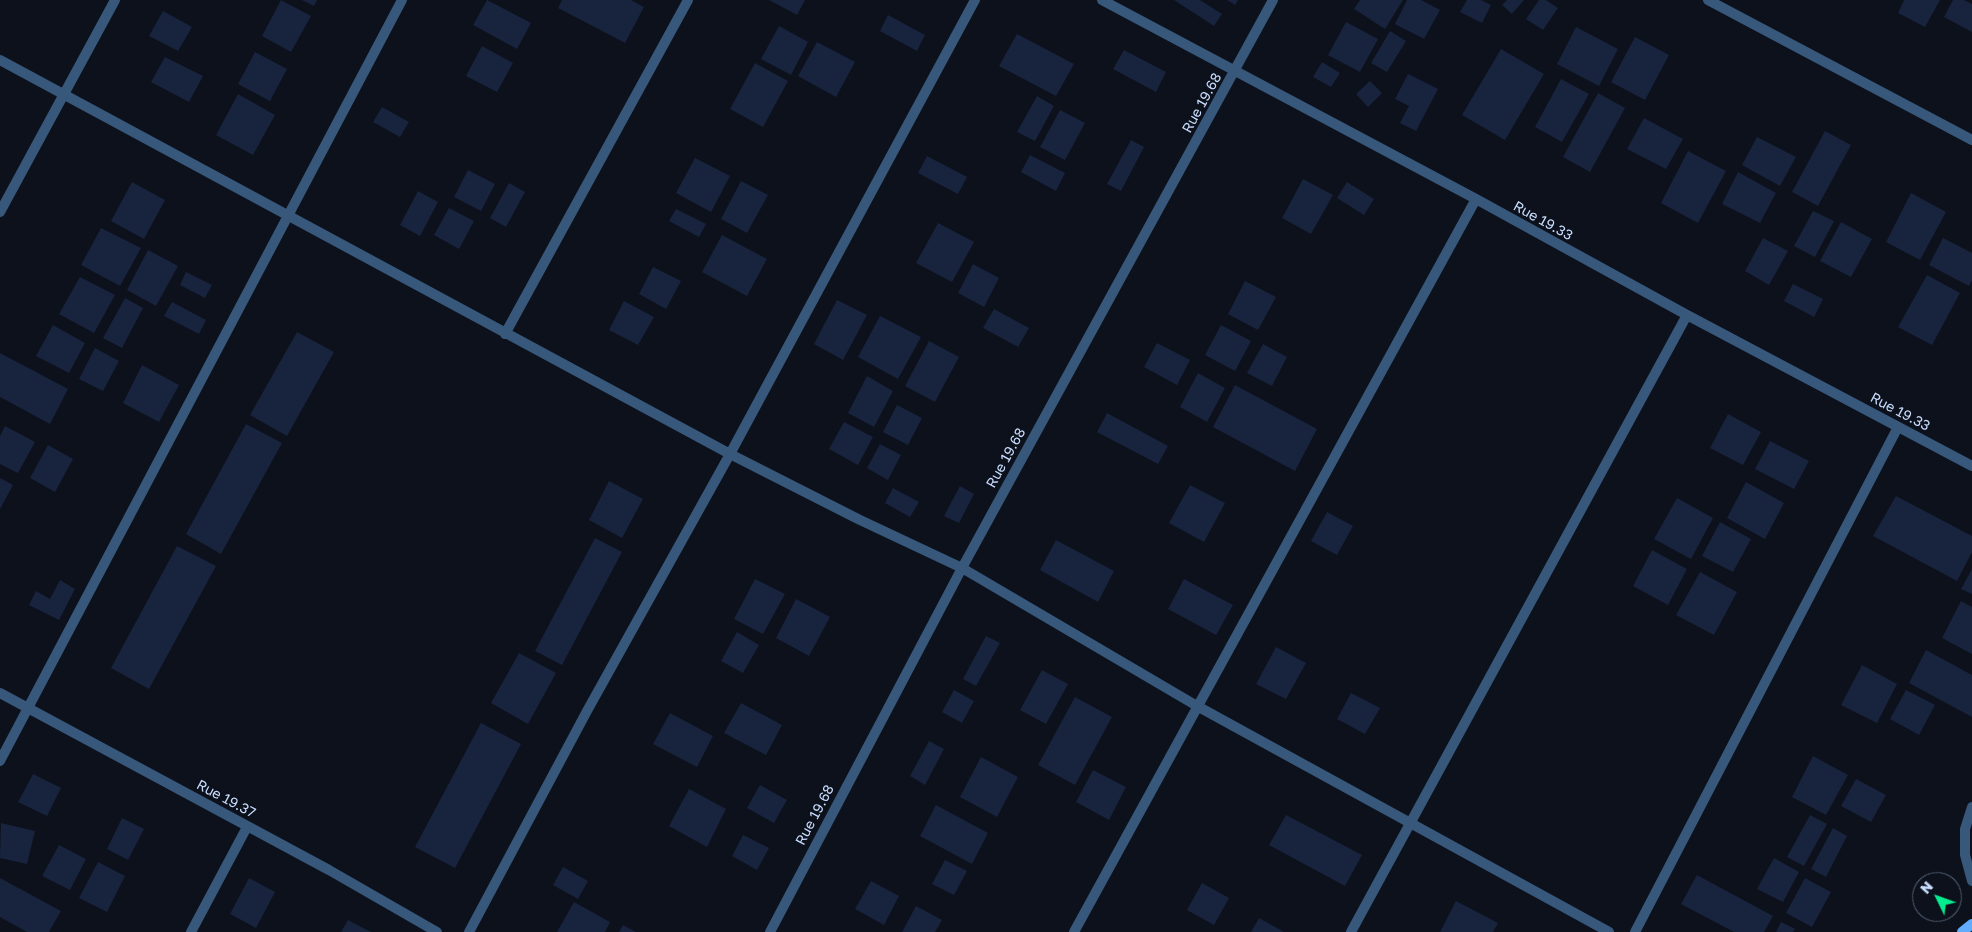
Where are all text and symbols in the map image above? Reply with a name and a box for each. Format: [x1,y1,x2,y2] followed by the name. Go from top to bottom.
[1179,70,1225,136] street label: Rue 19.68
[1510,198,1576,244] street label: Rue 19.33
[1867,389,1933,435] street label: Rue 19.33
[983,425,1029,491] street label: Rue 19.68
[194,776,258,822] street label: Rue 19.37
[792,782,838,848] street label: Rue 19.68
[1912,872,1962,922] north arrow
[1916,878,1936,897] text: N

